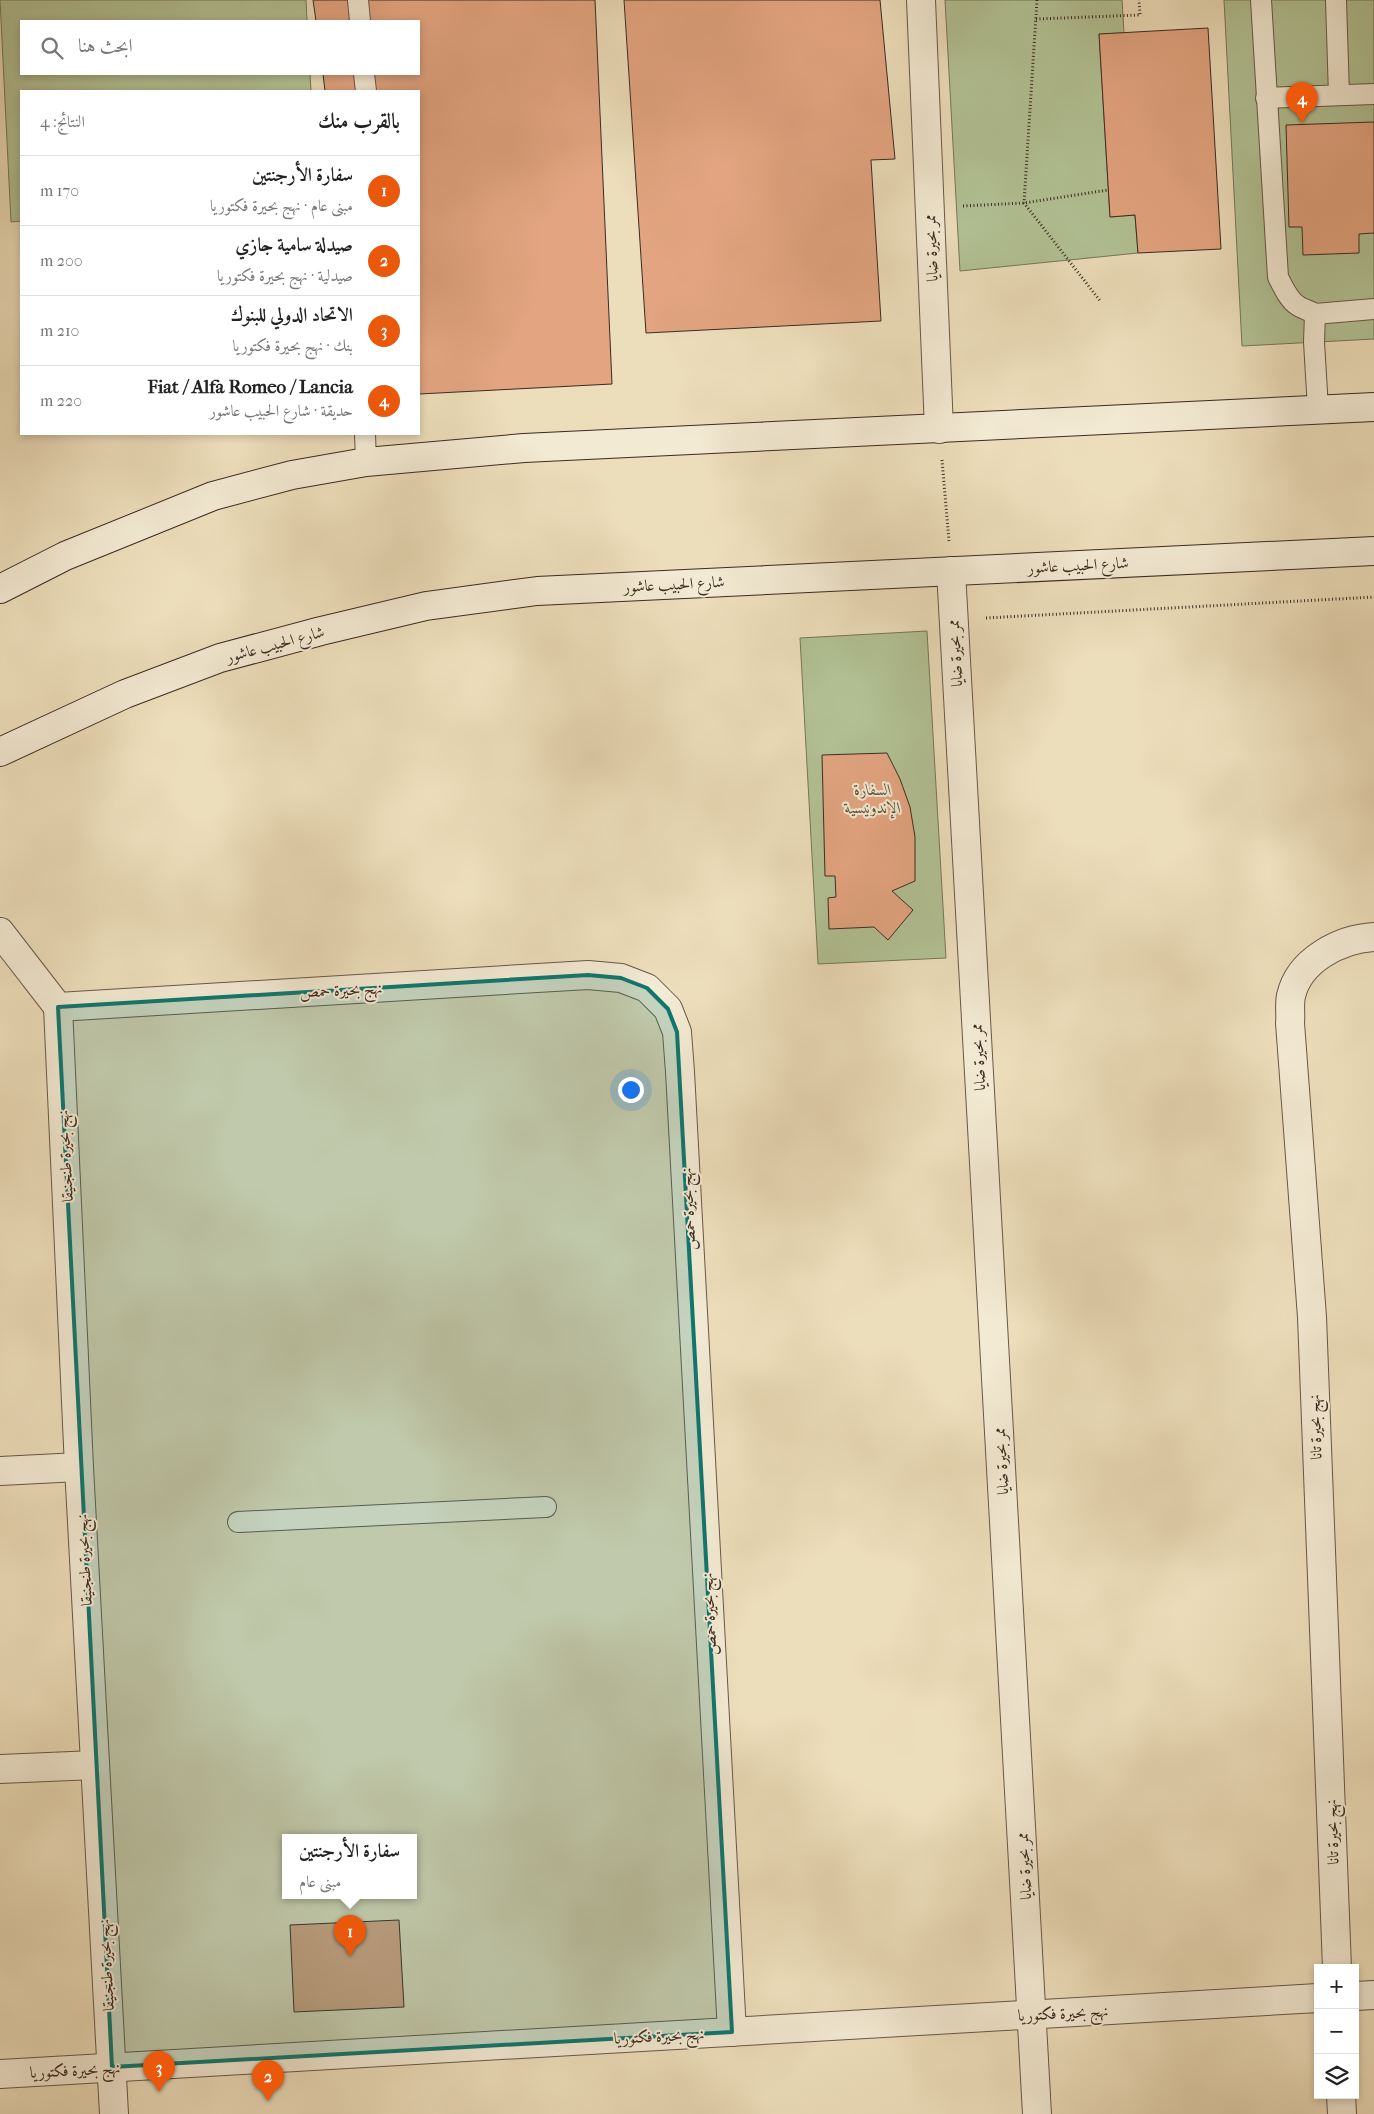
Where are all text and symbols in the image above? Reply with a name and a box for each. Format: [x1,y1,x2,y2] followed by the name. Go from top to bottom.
[20,20,420,75] search box
[38,34,66,62] icon: search
[78,35,133,57] text: ابحث هنا
[1286,82,1318,123] pin: 4
[318,109,400,133] text: بالقرب منك
[40,112,85,131] text: النتائج: 4
[252,164,353,186] text: سفارة الأرجنتين
[40,181,79,200] text: 170 m
[381,181,387,200] text: 1
[210,196,353,215] text: مبنى عام · نهج بحيرة فكتوريا
[920,214,943,282] street label: ممر بحيرة ضايا
[235,234,353,256] text: صيدلة سامية جازي
[40,251,83,270] text: 200 m
[380,251,388,270] text: 2
[217,266,353,285] text: صيدلية · نهج بحيرة فكتوريا
[231,304,353,326] text: الاتحاد الدولي للبنوك
[40,321,79,340] text: 210 m
[381,321,387,340] text: 3
[233,336,353,355] text: بنك · نهج بحيرة فكتوريا
[148,376,353,398] text: Fiat / Alfa Romeo / Lancia
[40,391,82,410] text: 220 m
[379,391,389,410] text: 4
[209,401,353,420] text: حديقة · شارع الحبيب عاشور
[1025,553,1129,581] street label: شارع الحبيب عاشور
[621,572,725,600] street label: شارع الحبيب عاشور
[944,619,967,687] street label: ممر بحيرة ضايا
[222,622,327,671] street label: شارع الحبيب عاشور
[843,780,901,819] park label: السفارة الإندونيسية
[299,978,383,1007] street label: نهج بحيرة حمص
[967,1023,990,1091] street label: ممر بحيرة ضايا
[618,1077,644,1103] your location
[53,1109,82,1203] street label: نهج بحيرة طنجنيقا
[676,1167,705,1251] street label: نهج بحيرة حمص
[1304,1394,1331,1460] street label: نهج بحيرة تانا
[990,1427,1013,1495] street label: ممر بحيرة ضايا
[72,1513,101,1607] street label: نهج بحيرة طنجنيقا
[697,1572,726,1656] street label: نهج بحيرة حمص
[1321,1799,1348,1865] street label: نهج بحيرة تانا
[1013,1832,1036,1900] street label: ممر بحيرة ضايا
[282,1834,417,1899] popup
[299,1840,400,1862] text: سفارة الأرجنتين
[299,1872,341,1891] text: مبنى عام
[334,1915,366,1956] pin: 1
[94,1918,123,2012] street label: نهج بحيرة طنجنيقا
[1314,1964,1359,2099] map controls
[1314,1964,1359,2009] button: +
[1017,2001,1109,2030] street label: نهج بحيرة فكتوريا
[1314,2009,1359,2054] button: −
[613,2024,705,2053] street label: نهج بحيرة فكتوريا
[143,2051,175,2092] pin: 3
[1314,2054,1359,2099] button: layers
[29,2058,121,2087] street label: نهج بحيرة فكتوريا
[252,2060,284,2101] pin: 2

